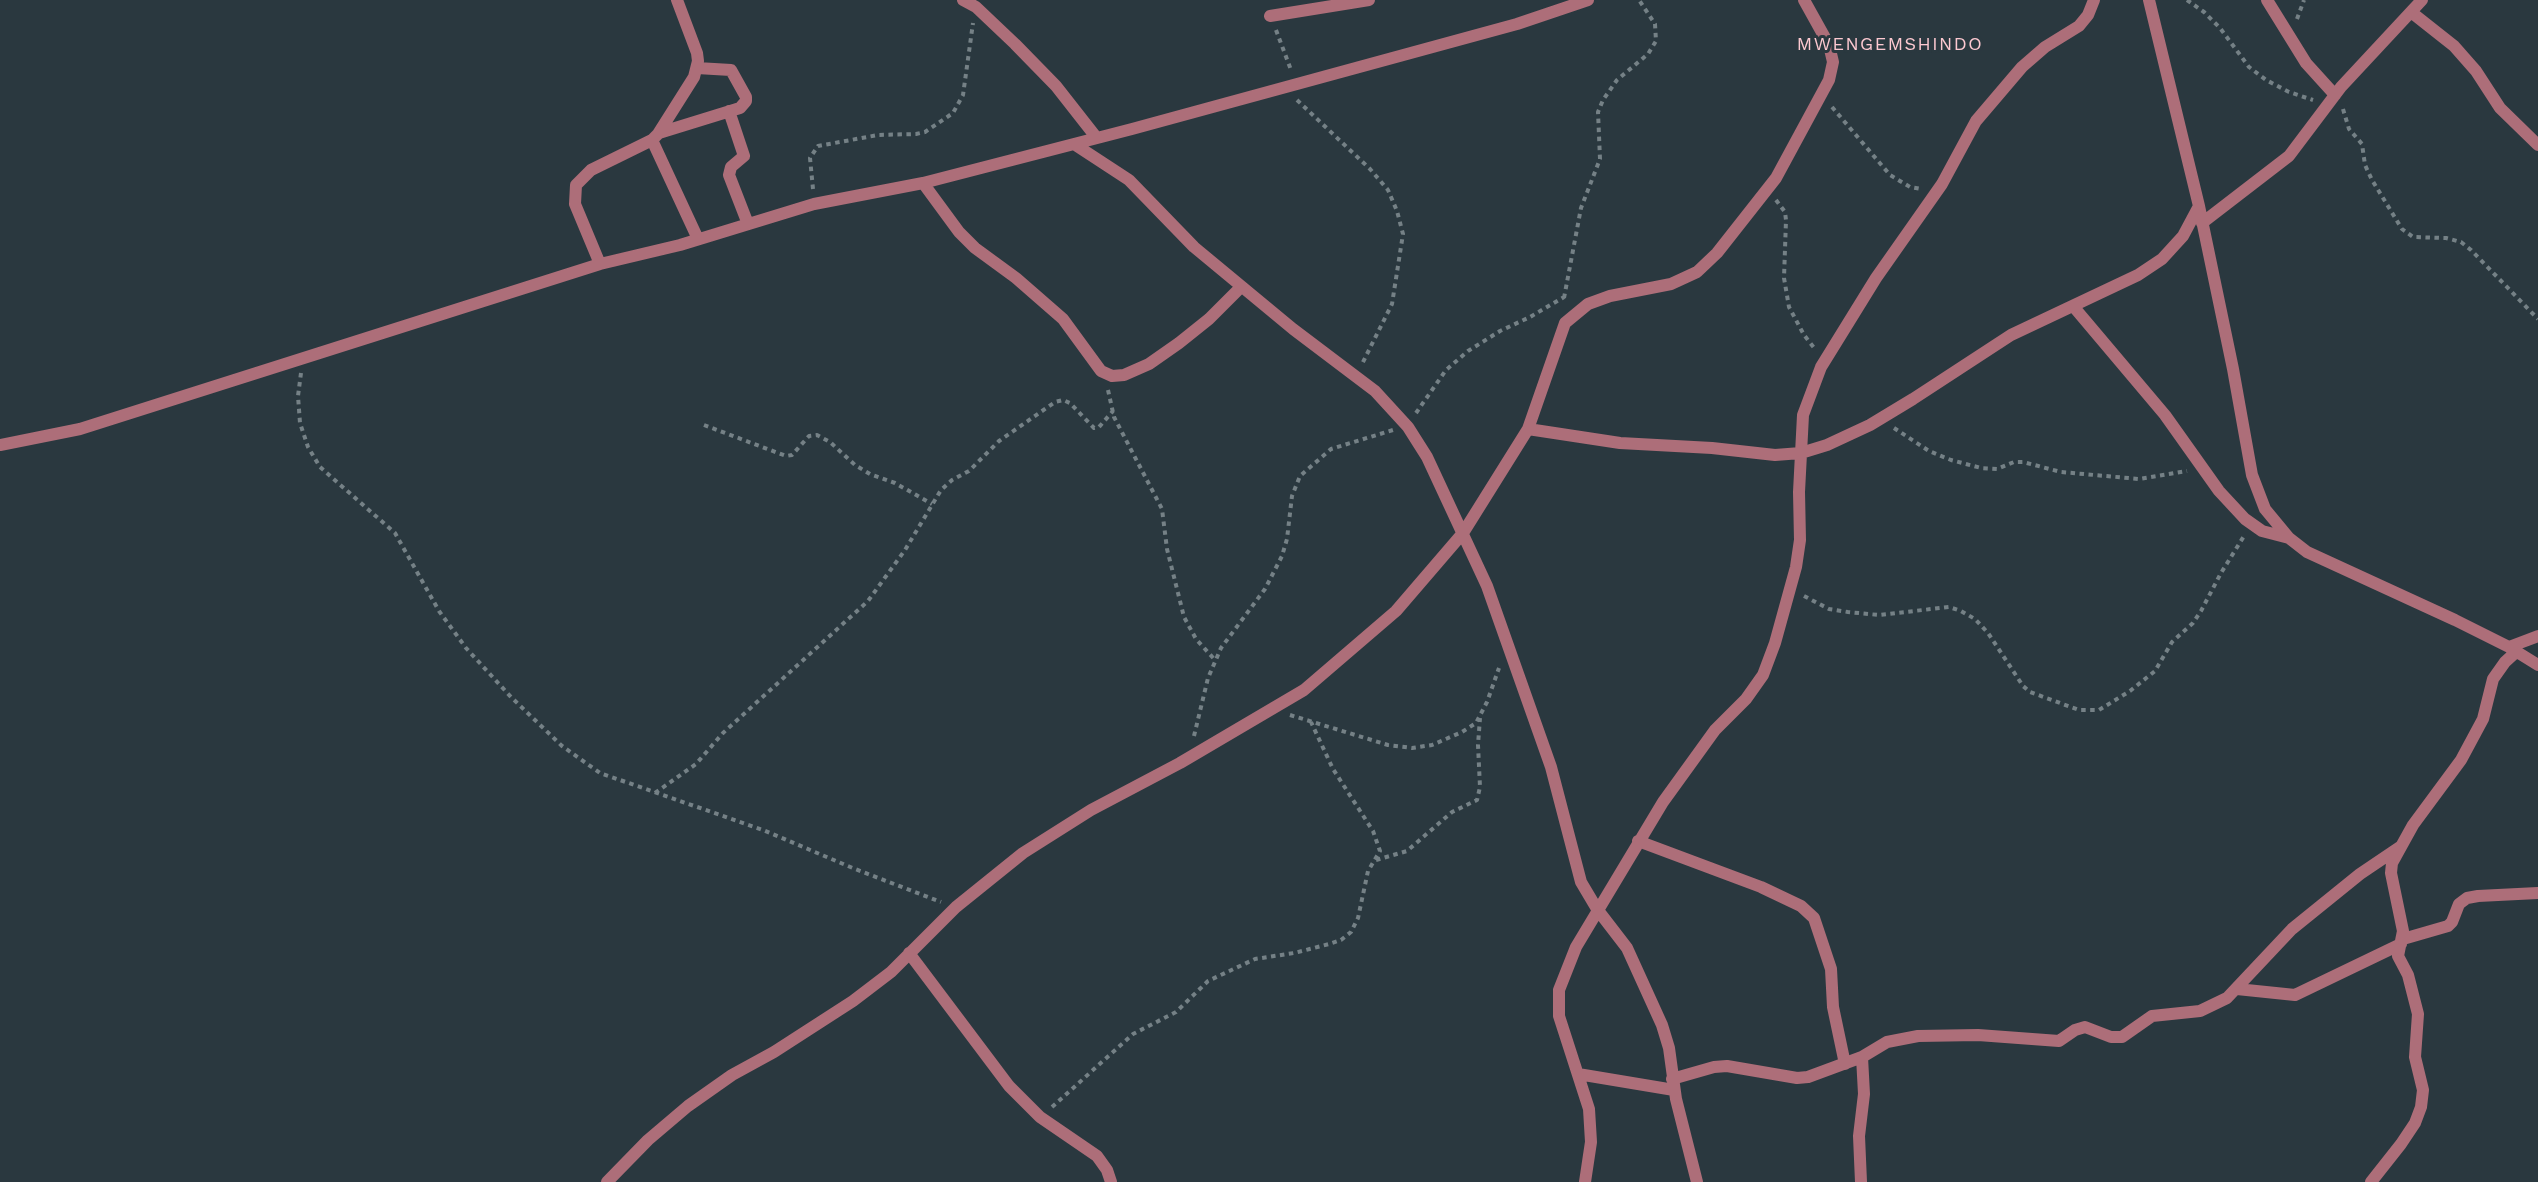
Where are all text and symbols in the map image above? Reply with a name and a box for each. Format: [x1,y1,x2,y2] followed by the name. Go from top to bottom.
[1797,34,1983,56] district label: MWENGEMSHINDO

